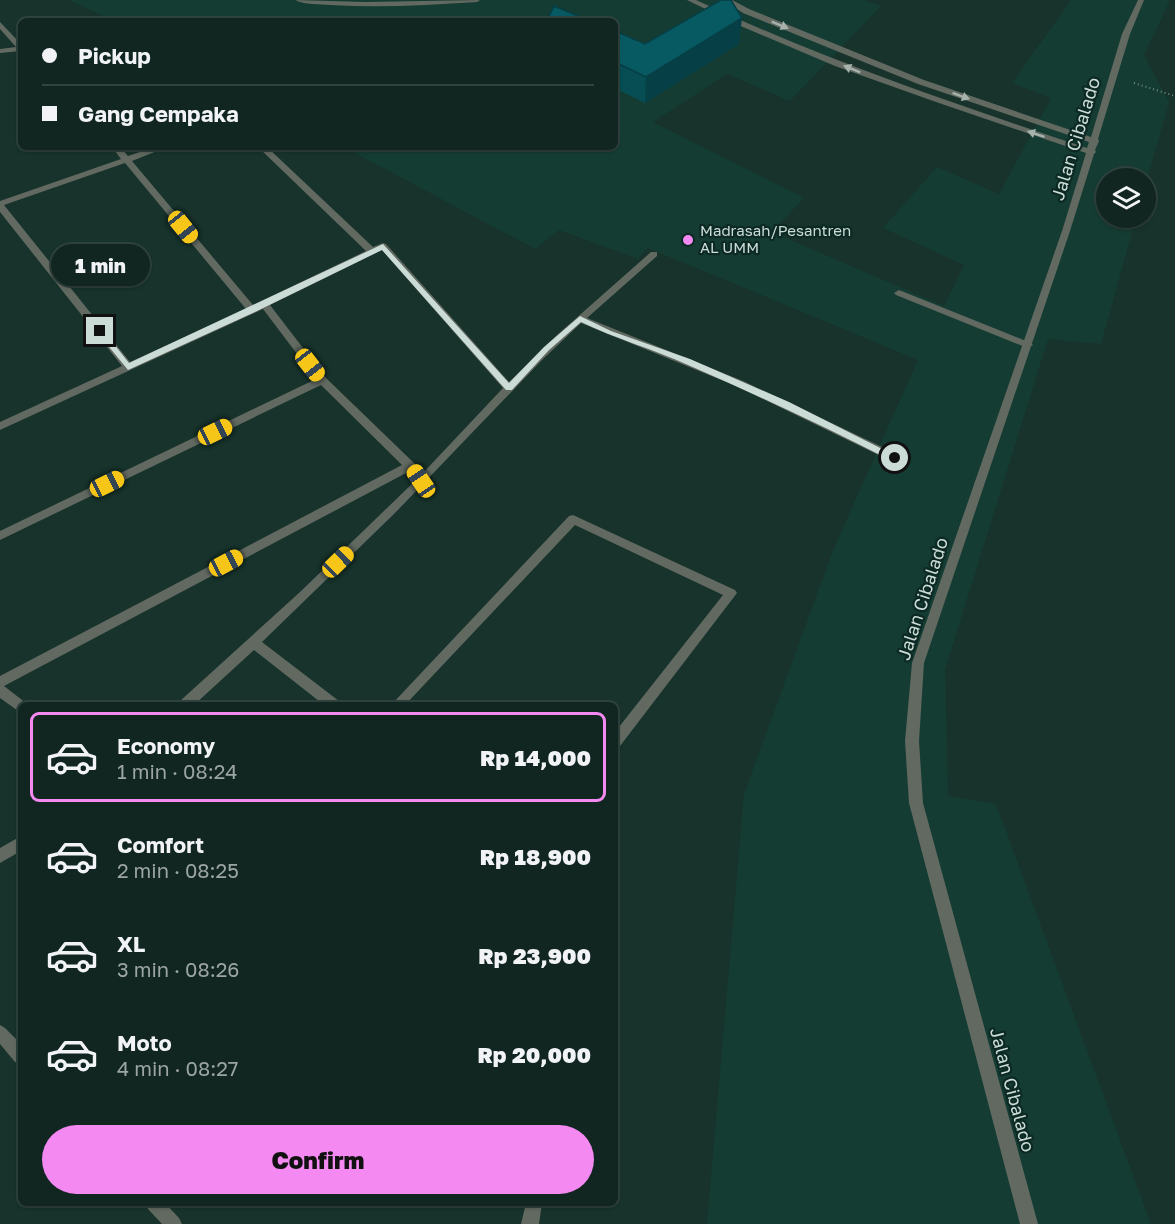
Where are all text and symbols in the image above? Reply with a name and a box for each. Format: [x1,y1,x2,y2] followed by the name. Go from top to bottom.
[771,21,789,30] one-way arrow
[78,42,151,69] text: Pickup
[843,64,861,74] one-way arrow
[1046,74,1104,203] street label: Jalan Cibalado
[953,92,971,102] one-way arrow
[78,100,239,127] text: Gang Cempaka
[1027,128,1045,138] one-way arrow
[1096,168,1156,228] map controls
[1096,168,1156,228] button: layers
[165,207,201,247] car
[700,221,851,256] place label: Madrasah/Pesantren AL UMM
[681,233,695,247] marker: Madrasah/Pesantren AL UMM
[51,244,150,286] callout: 1 min
[75,253,126,277] text: 1 min
[86,317,113,344] route end
[292,345,328,385] car
[195,416,235,448] car
[881,444,908,471] route start
[403,461,439,501] car
[87,468,127,500] car
[892,535,952,663] street label: Jalan Cibalado
[319,543,357,581] car
[206,547,246,579] car
[45,730,99,784] icon: car
[117,732,215,759] text: Economy
[480,744,591,771] text: Rp 14,000
[117,759,237,783] text: 1 min · 08:24
[45,829,99,883] icon: car
[117,831,204,858] text: Comfort
[480,843,591,870] text: Rp 18,900
[117,858,239,882] text: 2 min · 08:25
[45,928,99,982] icon: car
[117,930,145,957] text: XL
[478,942,591,969] text: Rp 23,900
[117,957,239,981] text: 3 min · 08:26
[986,1025,1040,1154] street label: Jalan Cibalado
[45,1027,99,1081] icon: car
[117,1029,172,1056] text: Moto
[477,1041,591,1068] text: Rp 20,000
[117,1056,238,1080] text: 4 min · 08:27
[42,1125,594,1194] button: Confirm

